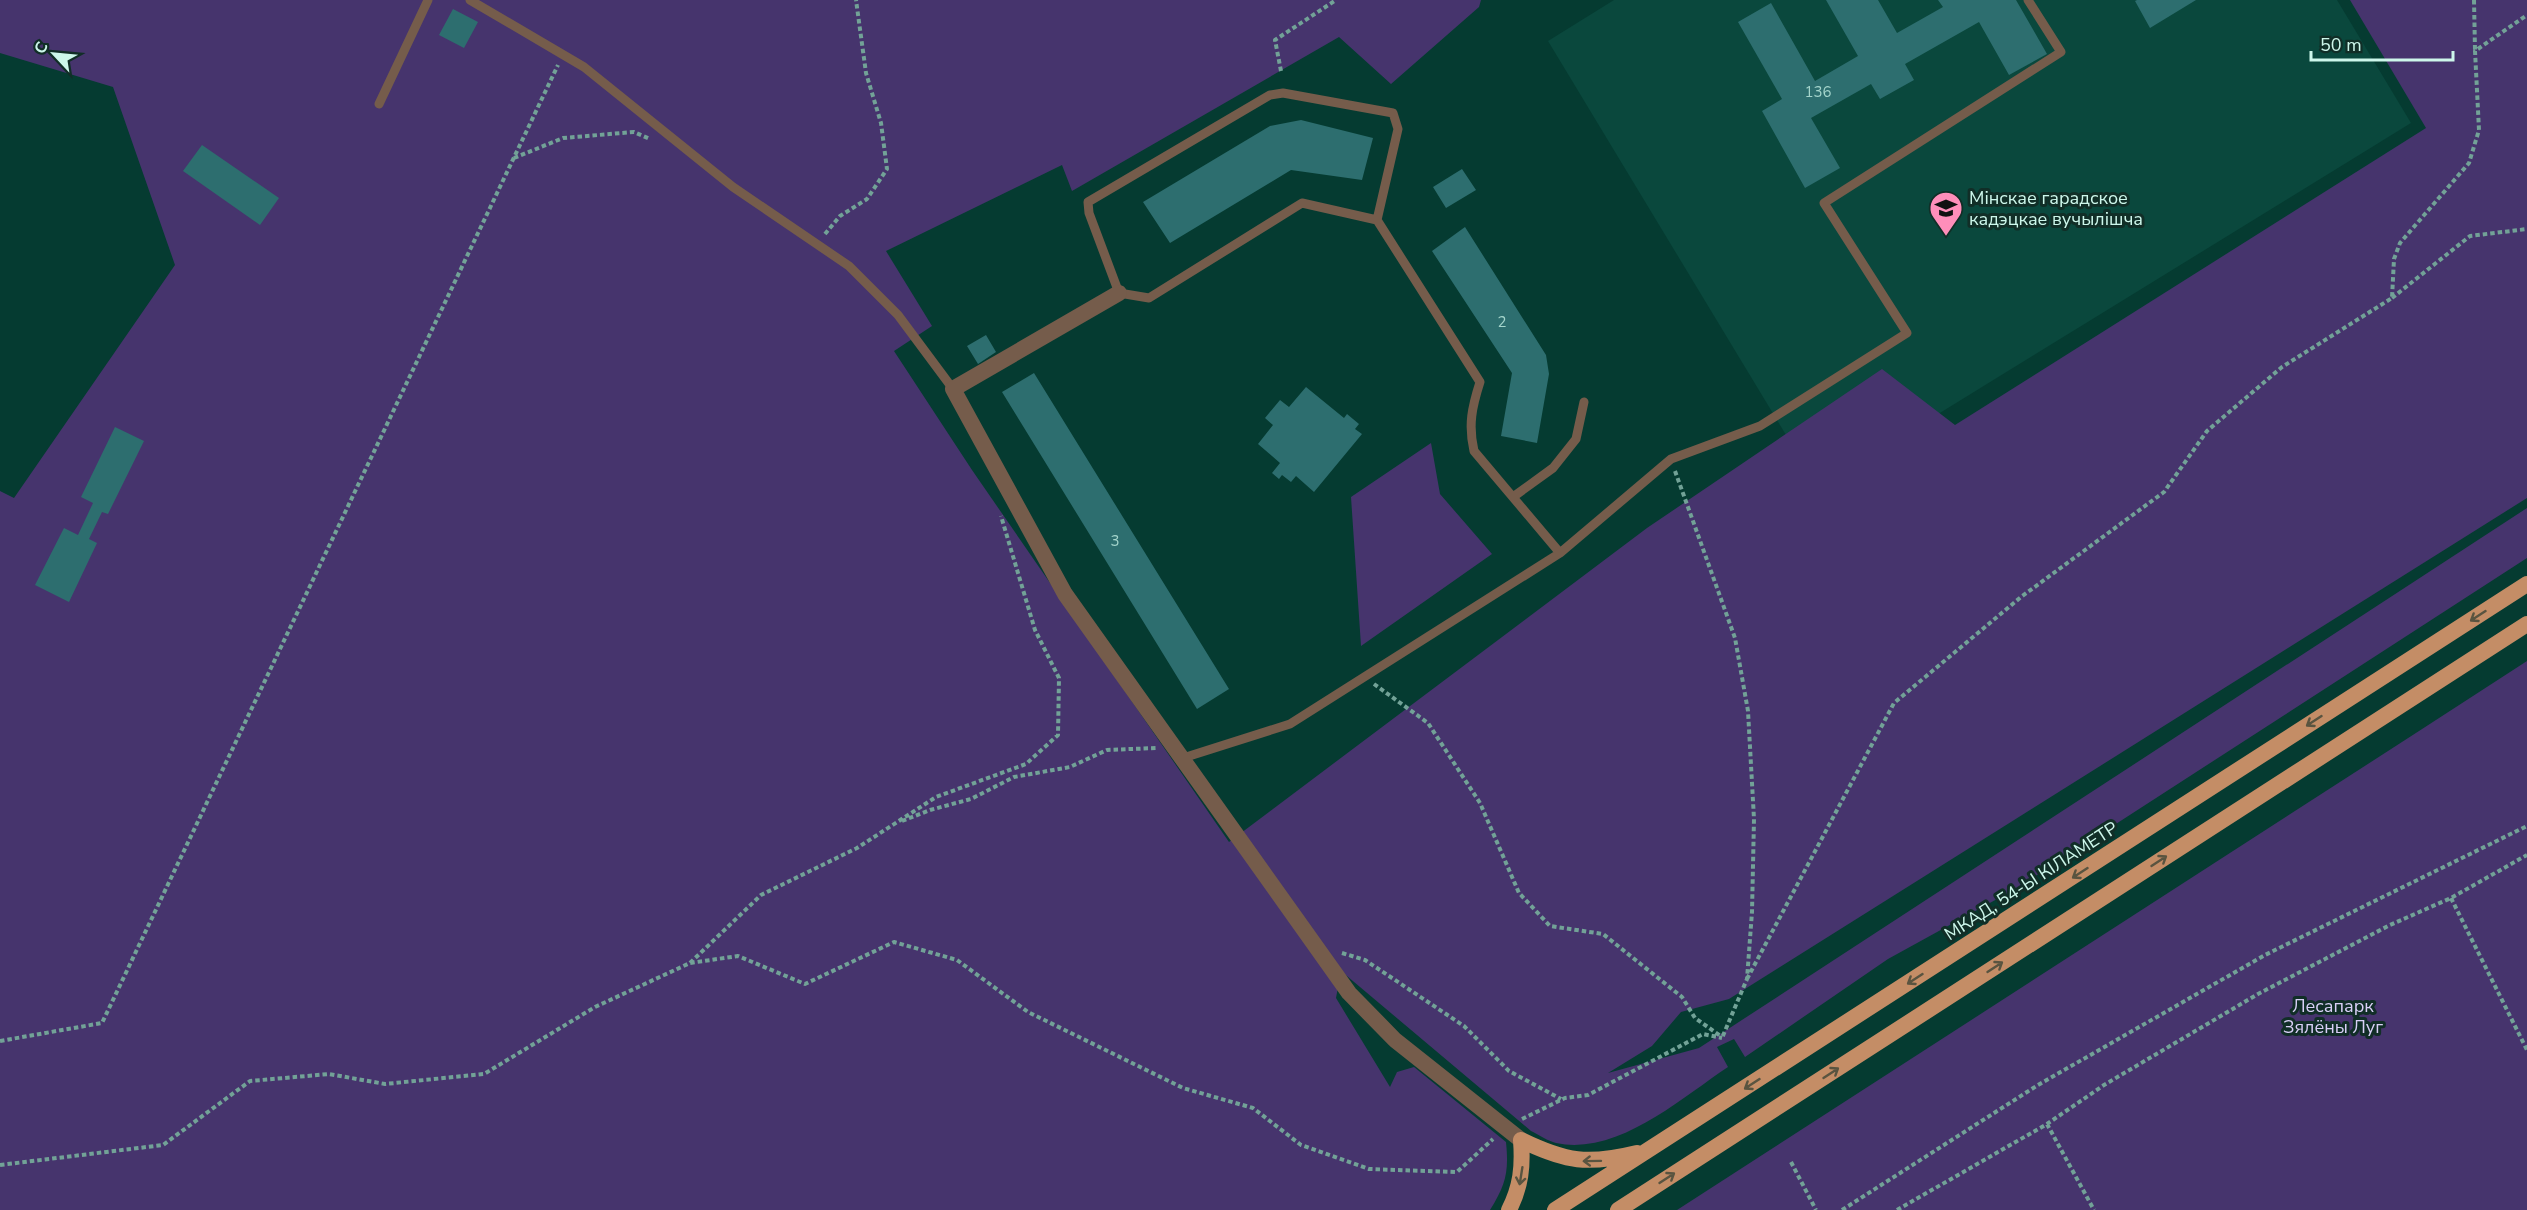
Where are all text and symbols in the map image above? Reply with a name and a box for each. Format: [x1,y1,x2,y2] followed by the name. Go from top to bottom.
[24,24,84,84] north arrow
[2311,24,2454,62] scale bar
[2320,33,2362,57] text: 50 m
[29,38,54,58] text: С
[1804,82,1832,102] house number: 136
[1969,186,2143,231] place label: Мінскае гарадское кадэцкае вучылішча
[1928,190,1964,237] school or university icon: Мінскае гарадское кадэцкае вучылішча
[1497,312,1507,332] house number: 2
[1110,531,1120,551] house number: 3
[2470,610,2487,622] one-way arrow
[2306,716,2323,728] one-way arrow
[1940,816,2122,946] street label: МКАД, 54-Ы КІЛАМЕТР
[2150,855,2167,867] one-way arrow
[2072,867,2089,879] one-way arrow
[1986,961,2003,973] one-way arrow
[1907,972,1924,985] one-way arrow
[2283,994,2383,1039] park label: Лесапарк Зялёны Луг
[1822,1066,1839,1078] one-way arrow
[1743,1078,1760,1091] one-way arrow
[1583,1155,1603,1167] one-way arrow
[1516,1166,1527,1185] one-way arrow
[1658,1172,1675,1184] one-way arrow

